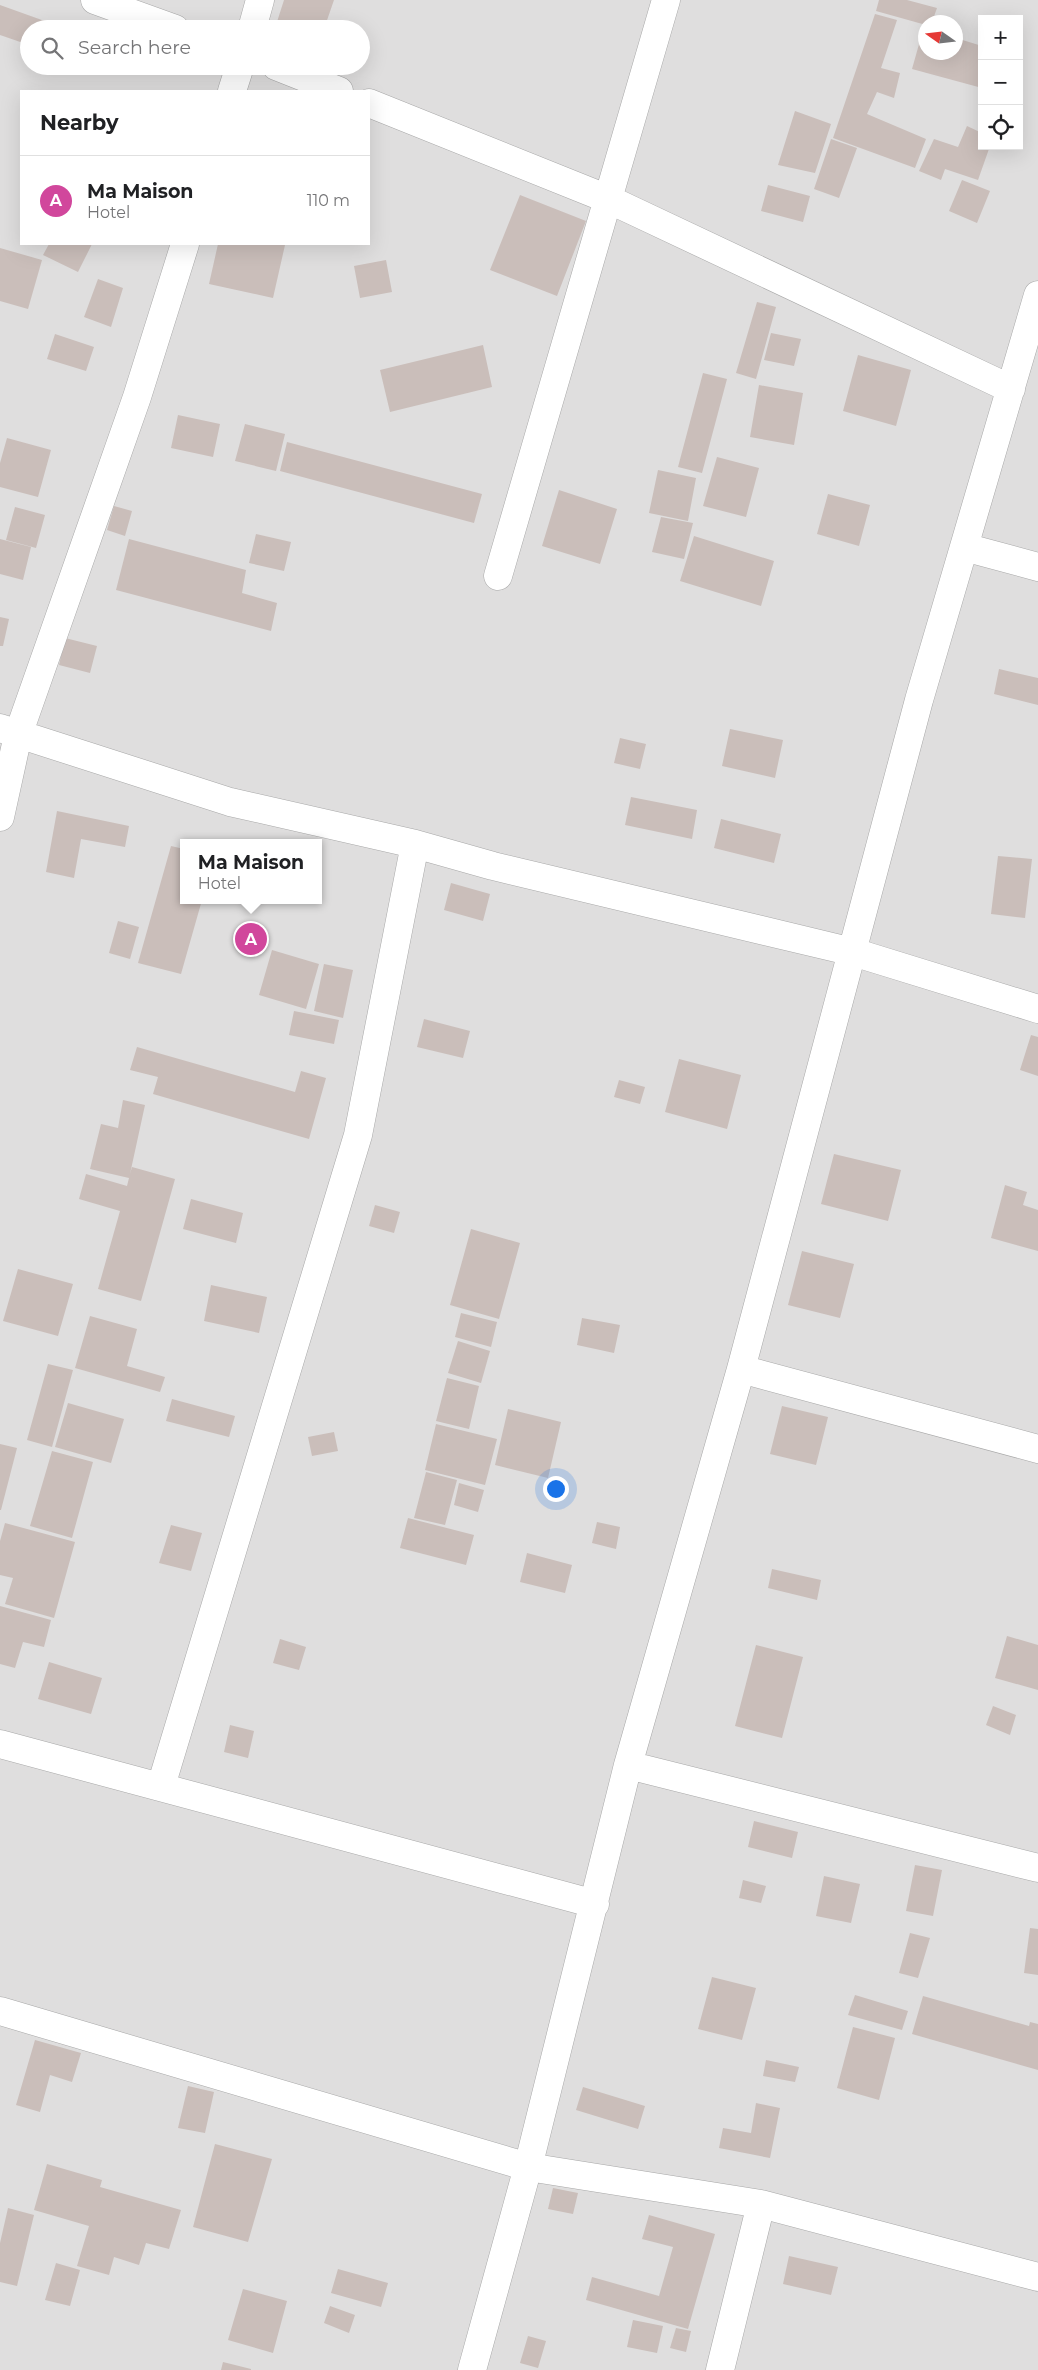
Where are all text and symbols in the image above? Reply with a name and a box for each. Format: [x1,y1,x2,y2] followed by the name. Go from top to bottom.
[918,15,963,60] north arrow
[978,15,1023,150] map controls
[978,15,1023,60] button: +
[20,20,370,75] search box
[38,34,66,62] icon: search
[78,36,191,59] text: Search here
[978,60,1023,105] button: −
[978,105,1023,150] button: locate
[40,110,119,135] text: Nearby
[87,180,194,203] text: Ma Maison
[50,191,62,210] text: A
[307,191,350,210] text: 110 m
[87,203,130,222] text: Hotel
[180,839,322,904] popup
[198,851,304,874] text: Ma Maison
[198,874,241,893] text: Hotel
[235,920,267,958] pin: A
[543,1476,569,1502] your location

